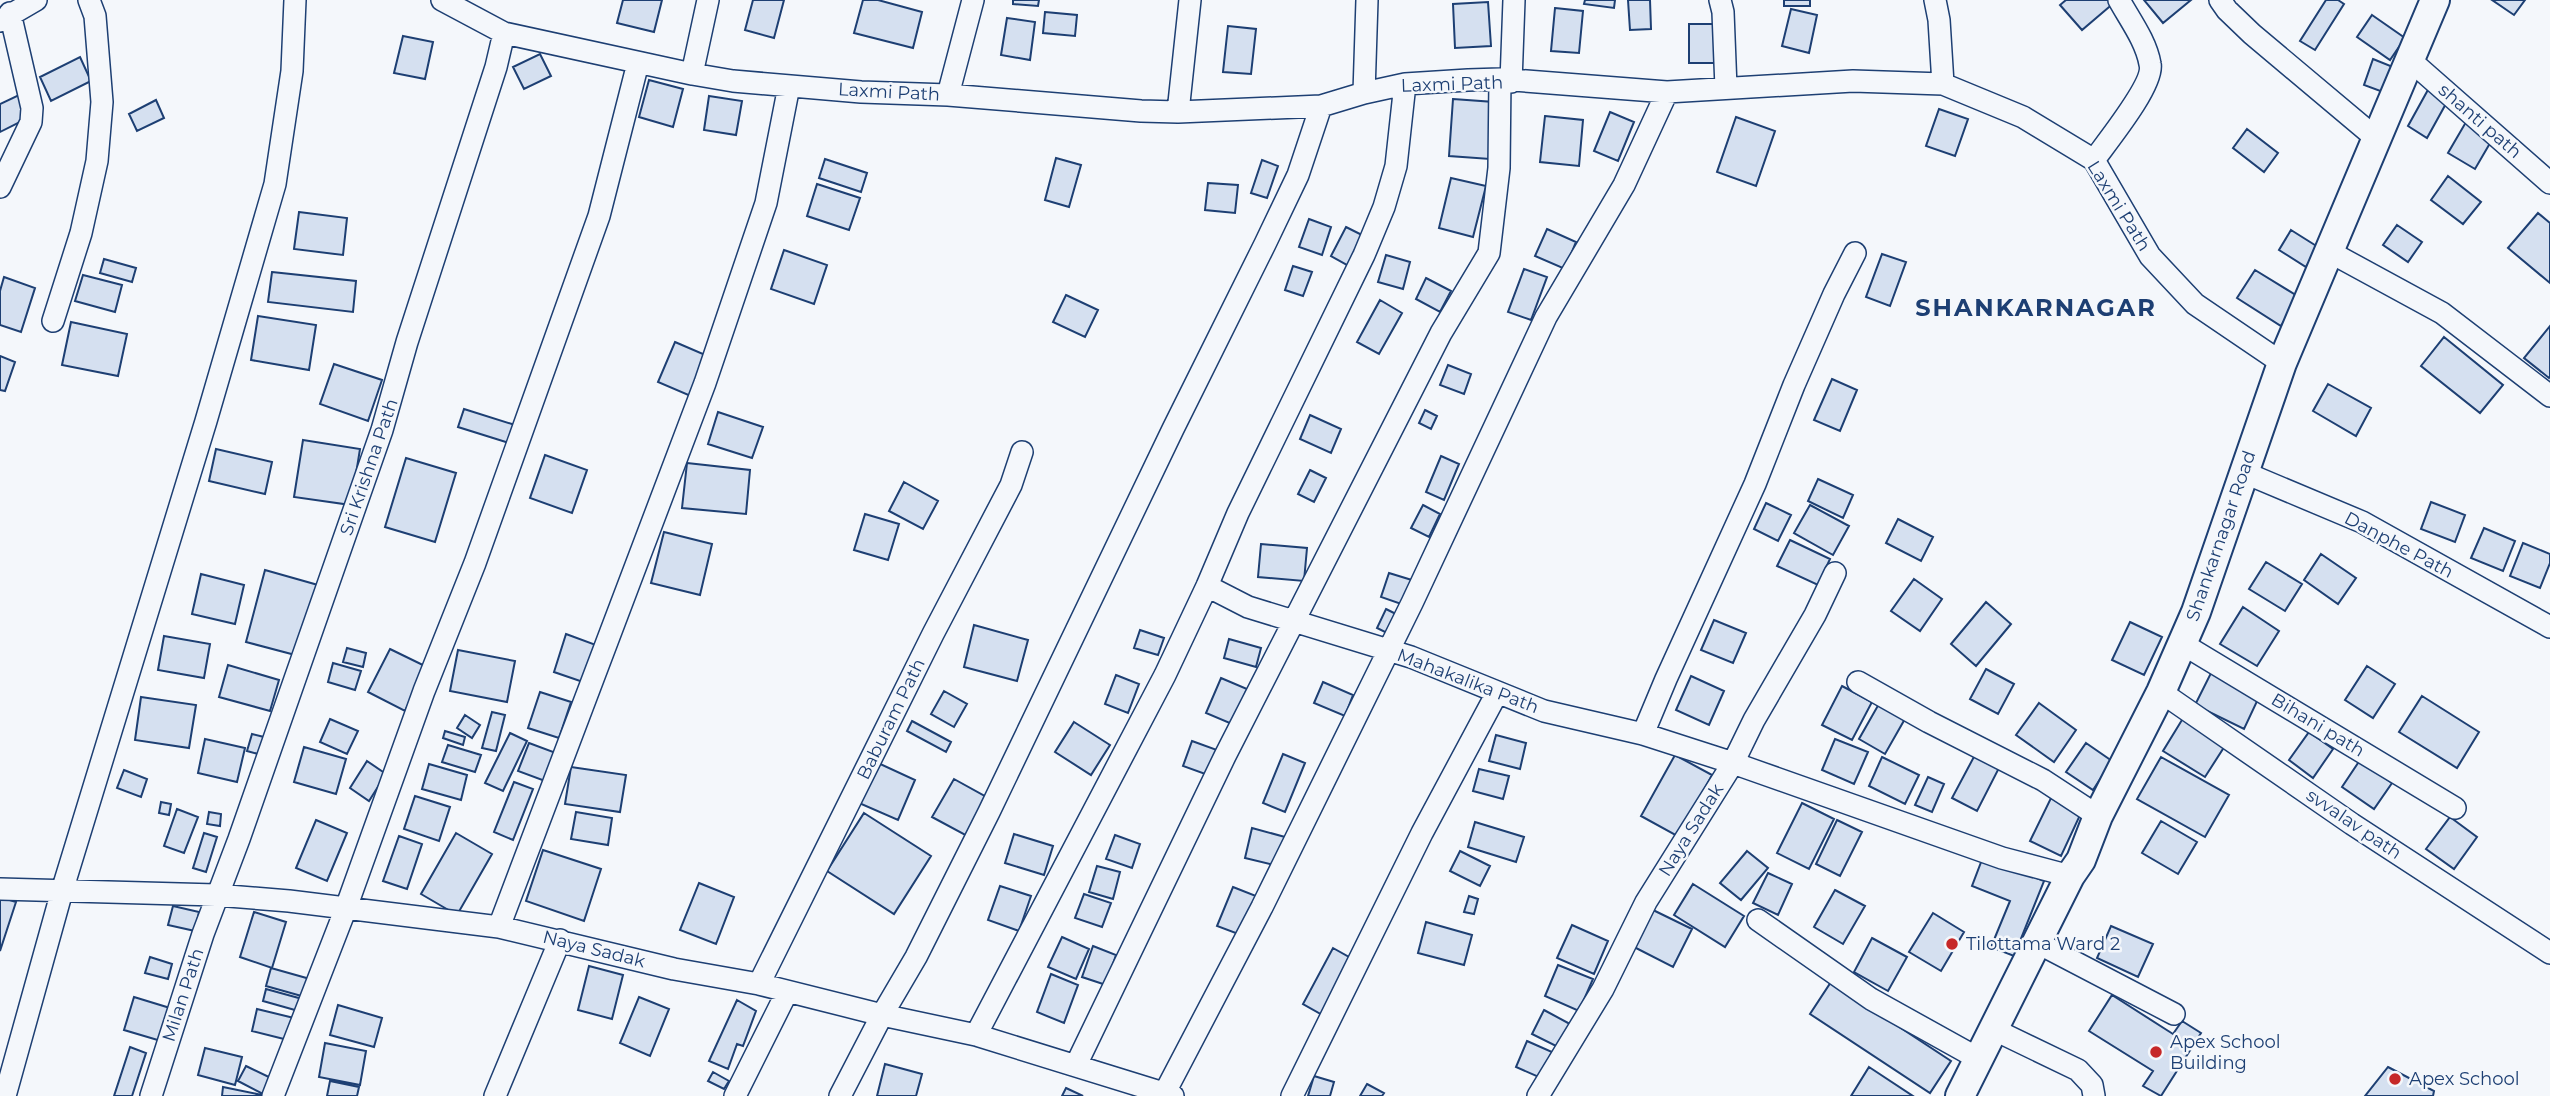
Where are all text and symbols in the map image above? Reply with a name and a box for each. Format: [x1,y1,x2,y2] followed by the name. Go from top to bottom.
[1401,71,1503,97] street label: Laxmi Path
[837,78,941,106] street label: Laxmi Path
[2434,79,2526,163] street label: shanti path
[2083,157,2155,255] street label: Laxmi Path
[1915,293,2157,322] district label: SHANKARNAGAR
[335,396,403,538] street label: Sri Krishna Path
[2181,448,2261,624] street label: Shankarnagar Road
[2341,507,2457,583] street label: Danphe Path
[1394,644,1542,718] street label: Mahakalika Path
[852,655,930,783] street label: Baburam Path
[2267,688,2369,762] street label: Bihani path
[1654,779,1728,880] street label: Naya Sadak
[2302,784,2406,864] street label: svvalav path
[540,926,648,972] street label: Naya Sadak
[1966,933,2120,955] place label: Tilottama Ward 2
[1944,936,1960,952] marker: Tilottama Ward 2
[158,945,208,1045] street label: Milan Path
[2170,1031,2281,1074] place label: Apex School Building
[2148,1044,2164,1060] marker: Apex School Building
[2409,1068,2520,1090] place label: Apex School
[2387,1071,2403,1087] marker: Apex School

